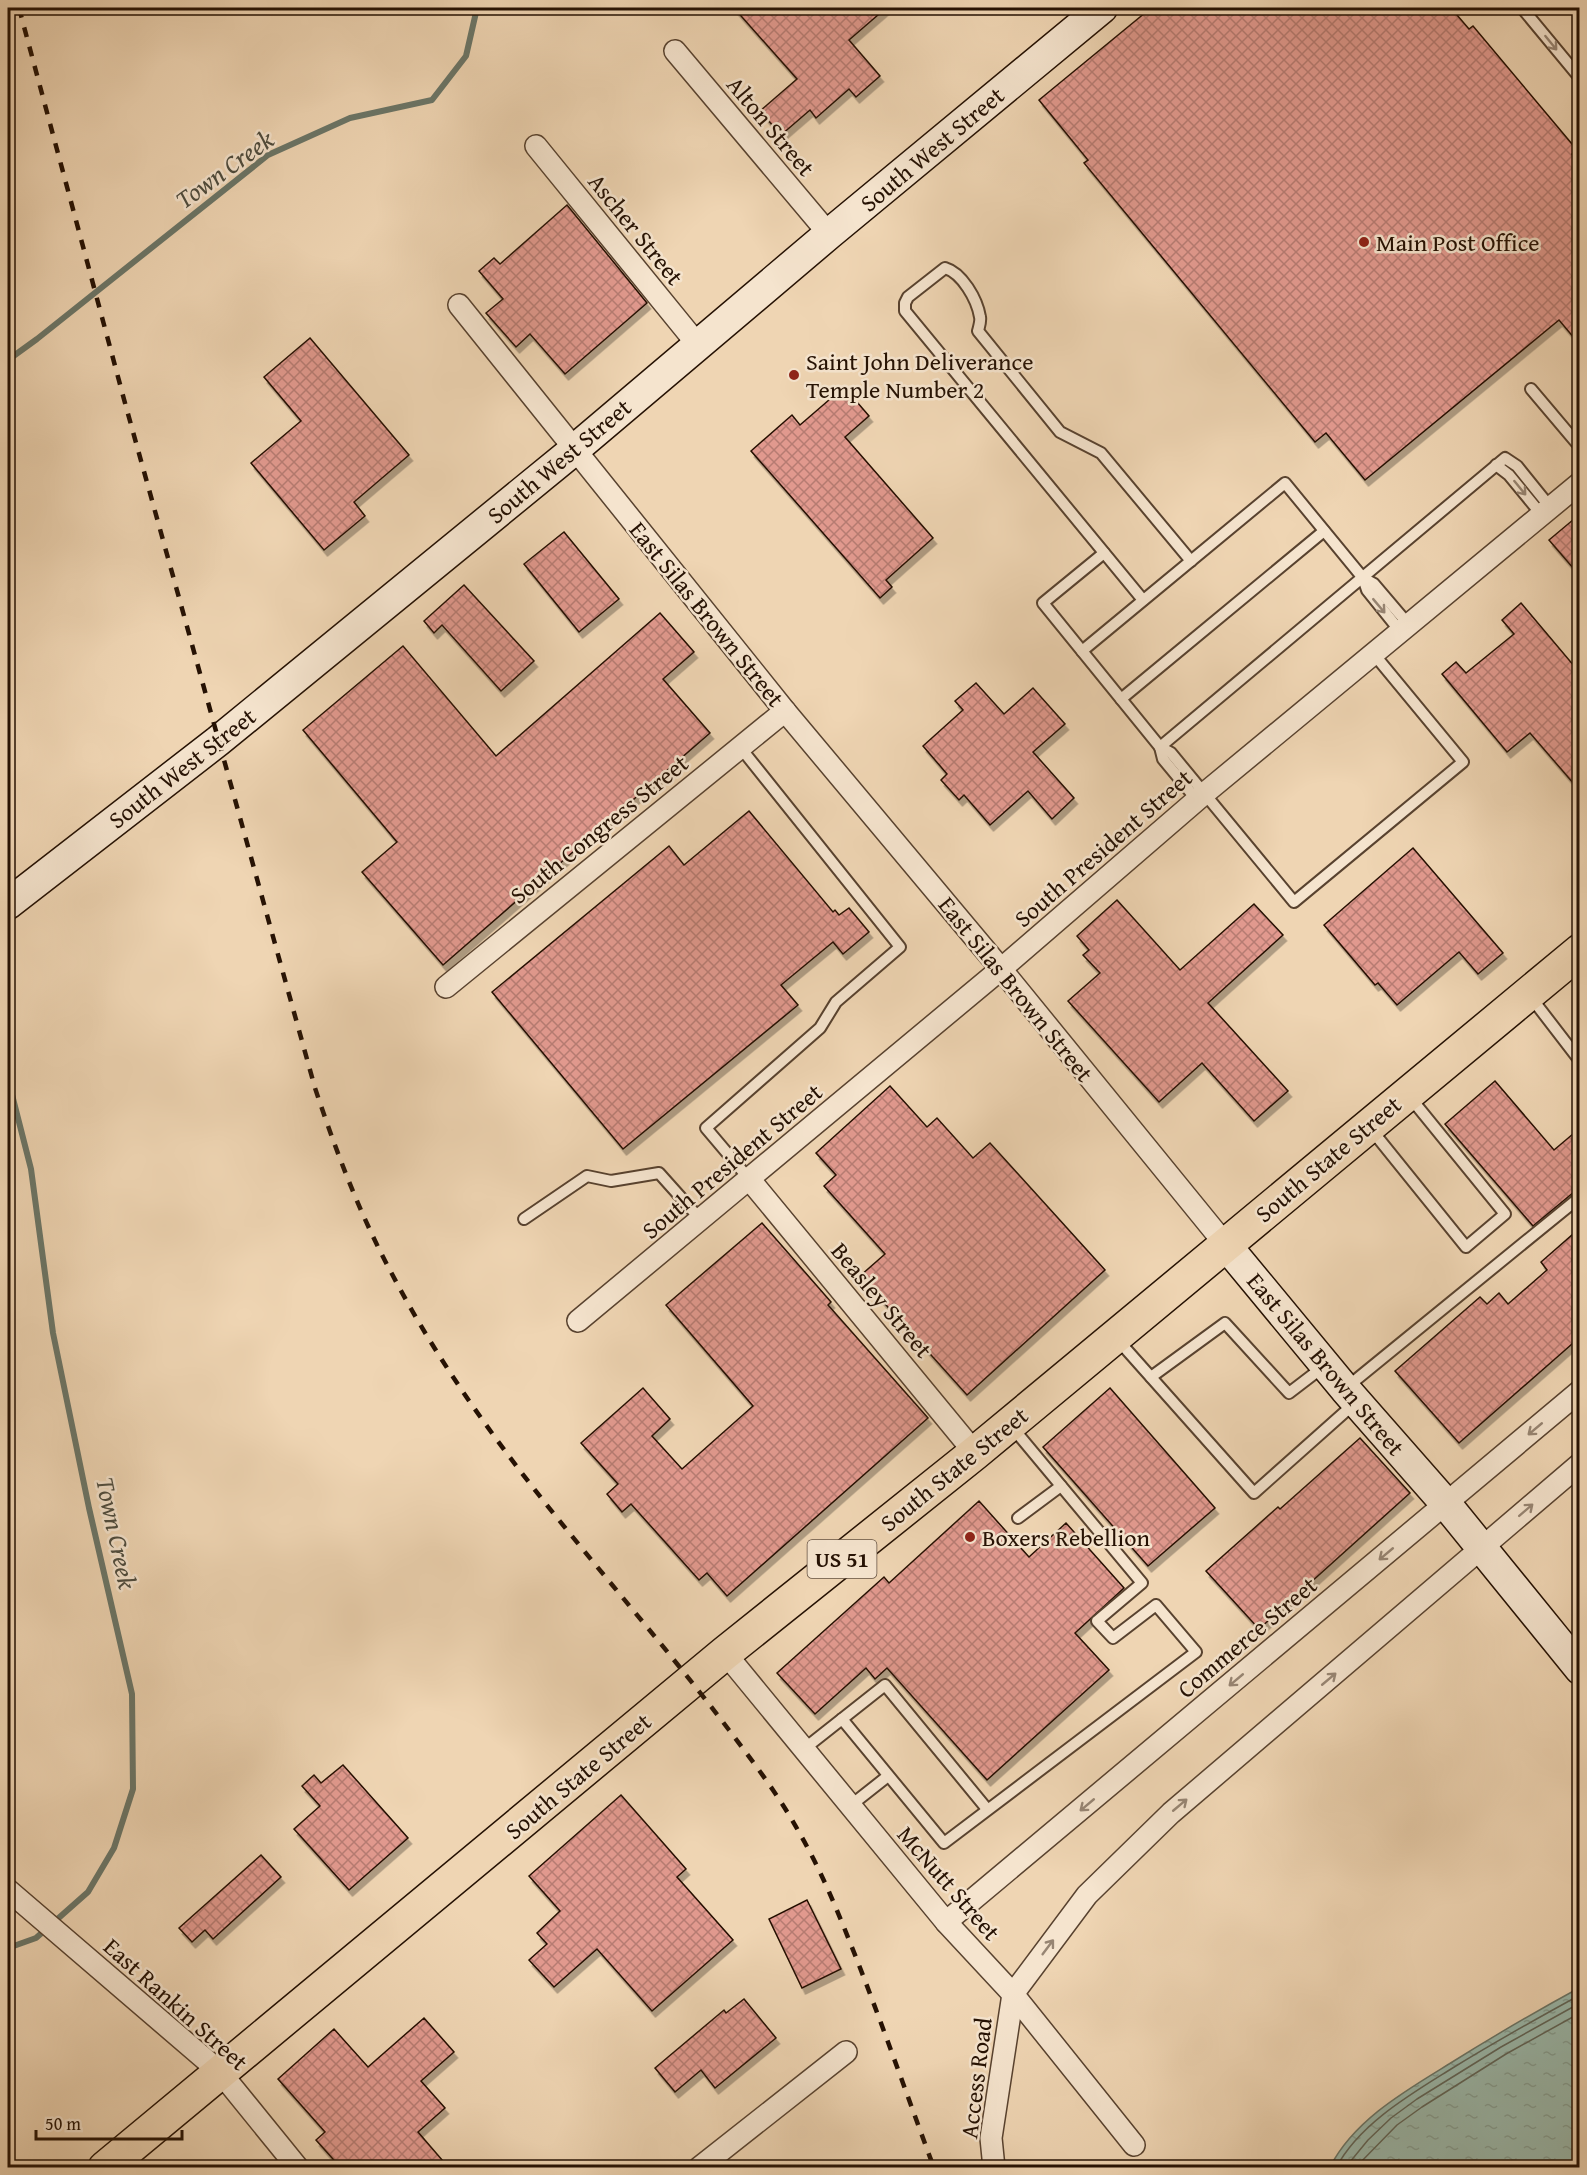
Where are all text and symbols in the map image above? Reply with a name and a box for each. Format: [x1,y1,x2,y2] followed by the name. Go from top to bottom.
[1544,35,1557,51] one-way arrow
[719,68,824,184] street label: Alton Street
[852,78,1012,220] street label: South West Street
[167,120,281,218] water label: Town Creek
[580,166,692,293] street label: Ascher Street
[1376,225,1540,260] place label: Main Post Office
[1357,235,1371,249] marker: Main Post Office
[806,344,1033,407] place label: Saint John Deliverance Temple Number 2
[787,368,801,382] marker: Saint John Deliverance Temple Number 2
[479,390,639,532] street label: South West Street
[1513,480,1526,496] one-way arrow
[621,514,793,715] street label: East Silas Brown Street
[1372,597,1385,613] one-way arrow
[101,699,264,837] street label: South West Street
[502,746,696,912] street label: South Congress Street
[1006,760,1200,935] street label: South President Street
[930,889,1102,1090] street label: East Silas Brown Street
[634,1075,830,1247] street label: South President Street
[1247,1087,1409,1231] street label: South State Street
[823,1234,941,1366] street label: Beasley Street
[1239,1265,1414,1464] street label: East Silas Brown Street
[872,1398,1036,1540] street label: South State Street
[1528,1422,1543,1436] one-way arrow
[86,1473,148,1593] water label: Town Creek
[1518,1503,1533,1517] one-way arrow
[982,1520,1150,1555] place label: Boxers Rebellion
[963,1530,977,1544] marker: Boxers Rebellion
[808,1540,876,1578] road number: US 51
[1378,1548,1394,1561] one-way arrow
[1169,1568,1325,1706] street label: Commerce Street
[1321,1672,1337,1685] one-way arrow
[1228,1673,1244,1686] one-way arrow
[497,1704,659,1848] street label: South State Street
[1079,1798,1095,1811] one-way arrow
[1172,1798,1187,1812] one-way arrow
[889,1818,1009,1948] street label: McNutt Street
[96,1929,256,2079] street label: East Rankin Street
[1042,1940,1054,1956] one-way arrow
[951,2015,1001,2141] street label: Access Road
[36,2103,182,2141] scale bar
[45,2110,81,2137] text: 50 m

